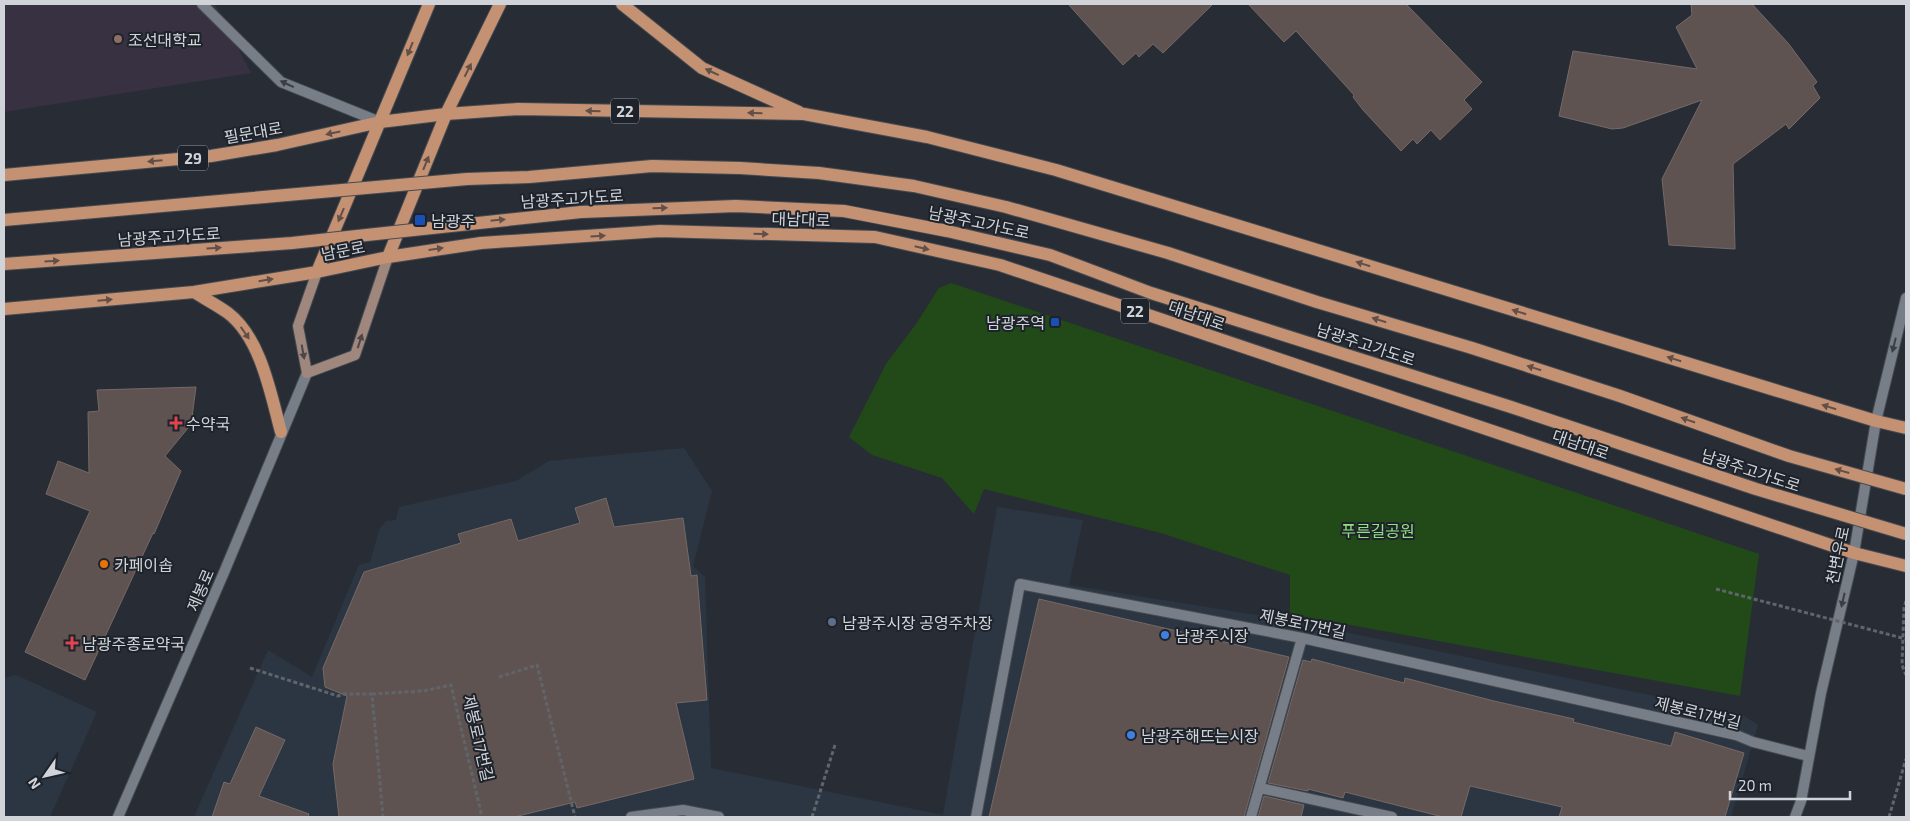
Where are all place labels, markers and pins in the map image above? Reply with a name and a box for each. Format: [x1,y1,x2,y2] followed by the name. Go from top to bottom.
[128,30,202,49] place label: 조선대학교
[112,33,124,45] marker: 조선대학교
[431,211,475,230] place label: 남광주
[413,213,427,227] marker: 남광주
[986,313,1045,332] place label: 남광주역
[1049,316,1061,328] marker: 남광주역
[186,414,230,433] place label: 수약국
[170,417,182,429] marker: 수약국
[114,555,173,574] place label: 카페이솝
[98,558,110,570] marker: 카페이솝
[842,613,993,632] place label: 남광주시장 공영주차장
[826,616,838,628] marker: 남광주시장 공영주차장
[1175,626,1249,645] place label: 남광주시장
[1159,629,1171,641] marker: 남광주시장
[82,634,185,653] place label: 남광주종로약국
[66,637,78,649] marker: 남광주종로약국
[1141,726,1259,745] place label: 남광주해뜨는시장
[1125,729,1137,741] marker: 남광주해뜨는시장

